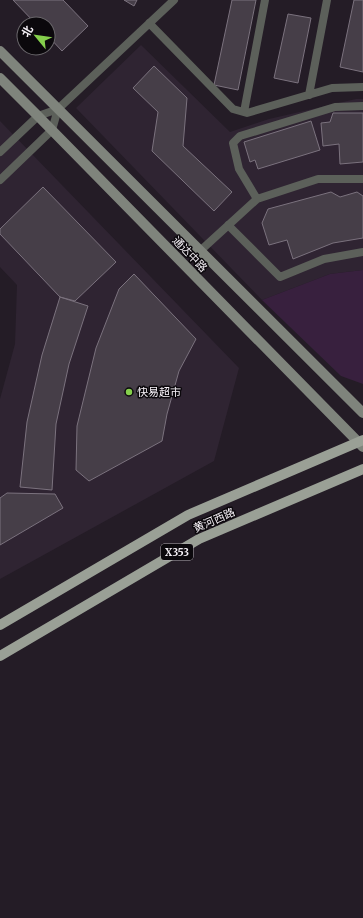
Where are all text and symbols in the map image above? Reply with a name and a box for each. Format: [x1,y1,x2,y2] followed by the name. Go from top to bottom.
[16,16,56,56] north arrow
[18,23,36,39] text: 北
[170,233,210,275] street label: 通达中路
[137,385,181,399] place label: 快易超市
[124,387,134,397] marker: 快易超市
[191,505,237,535] street label: 黄河西路
[161,544,193,560] road number: X353

